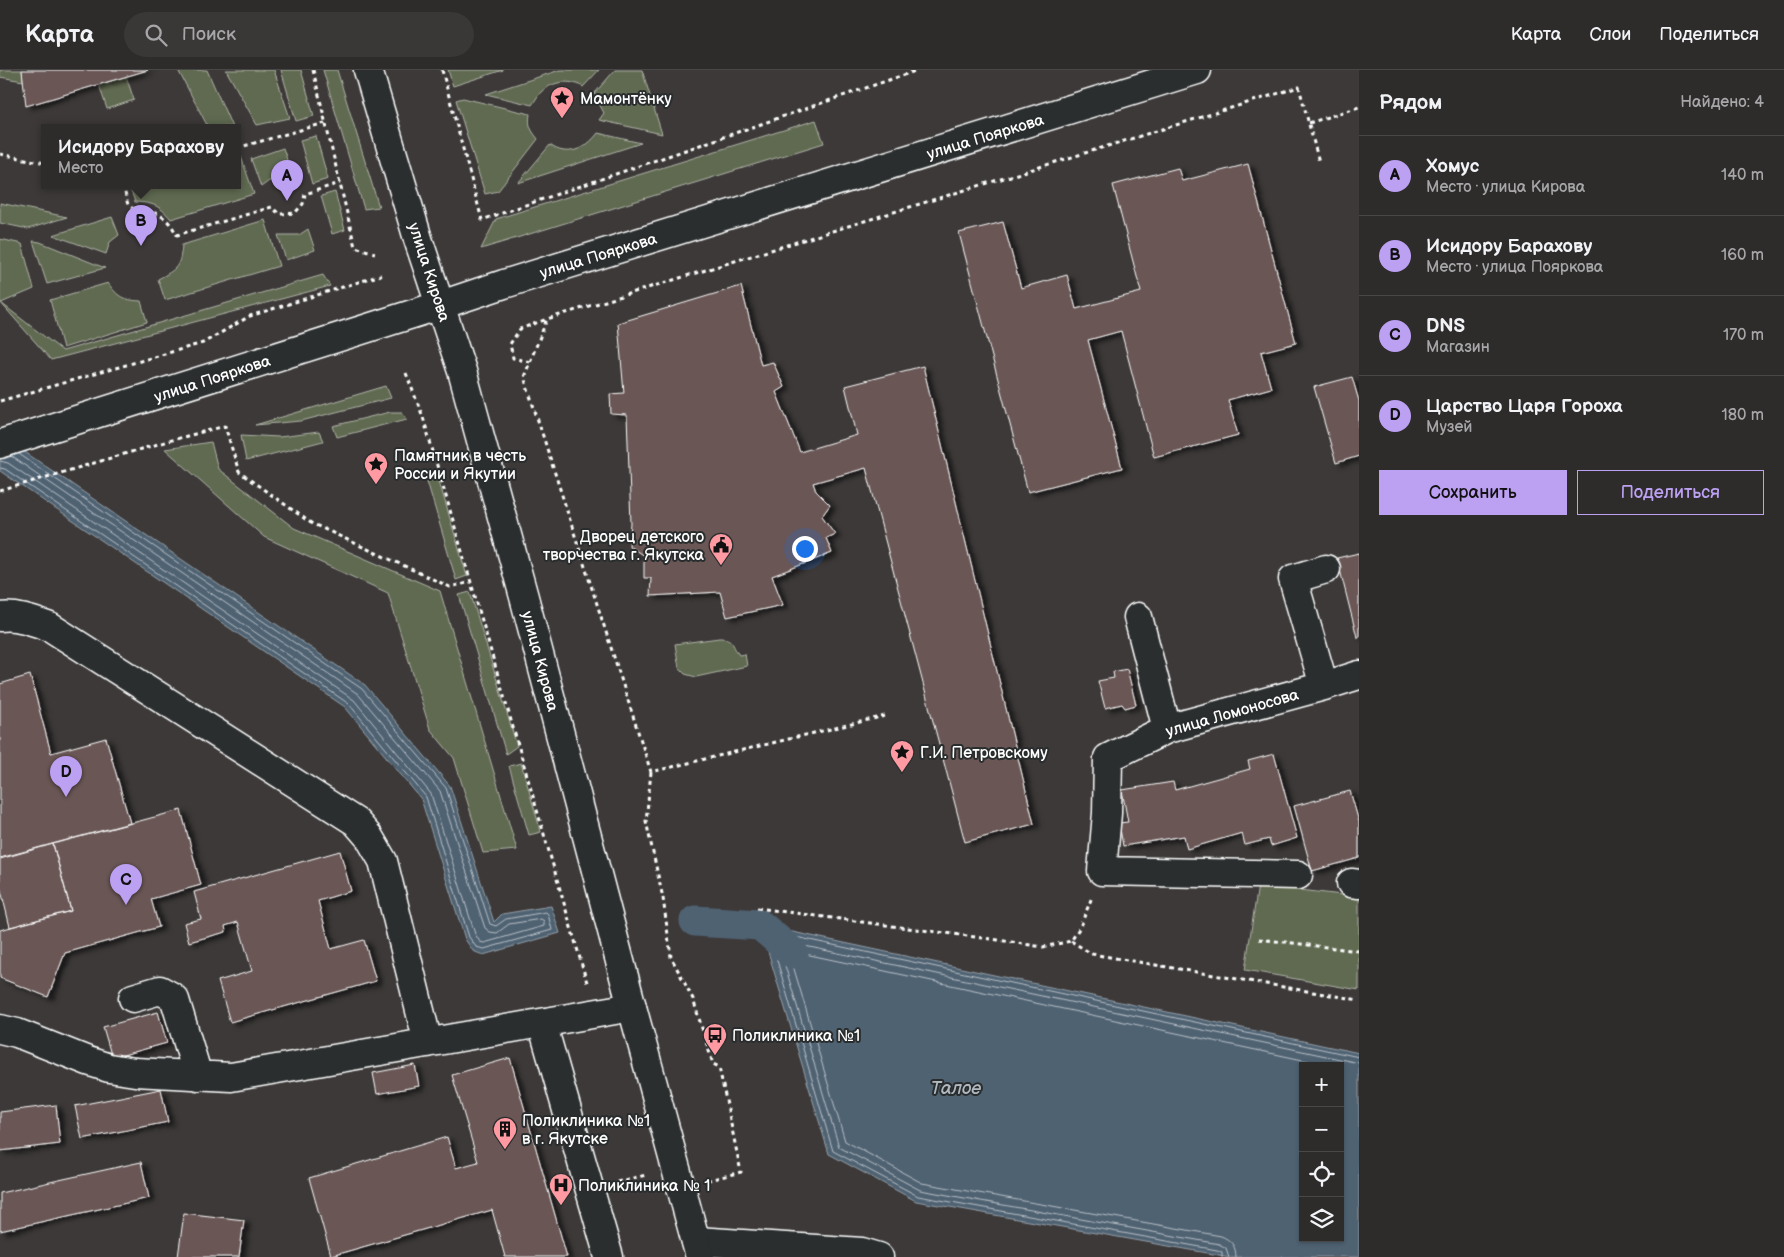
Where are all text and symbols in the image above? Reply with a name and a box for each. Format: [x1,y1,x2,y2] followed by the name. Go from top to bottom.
[124,12,474,57] search box
[25,20,94,49] text: Карта
[142,21,170,49] icon: search
[182,23,236,46] text: Поиск
[1511,24,1561,45] text: Карта
[1589,24,1631,45] text: Слои
[1659,24,1759,45] text: Поделиться
[549,85,575,119] place icon: Мамонтёнку
[580,90,672,109] place label: Мамонтёнку
[1379,90,1442,115] text: Рядом
[1680,93,1764,112] text: Найдено: 4
[925,110,1047,164] street label: улица Пояркова
[41,124,241,189] popup
[58,136,224,159] text: Исидору Барахову
[1426,155,1479,178] text: Хомус
[58,159,103,178] text: Место
[271,160,303,201] pin: A
[1390,166,1400,185] text: A
[1721,166,1764,185] text: 140 m
[1426,178,1585,197] text: Место · улица Кирова
[125,205,157,246] pin: B
[404,221,454,325] street label: улица Кирова
[538,229,660,283] street label: улица Пояркова
[1426,235,1592,258] text: Исидору Барахову
[1389,246,1401,265] text: B
[1721,246,1764,265] text: 160 m
[1426,258,1603,277] text: Место · улица Пояркова
[1426,315,1465,338] text: DNS
[1389,326,1401,345] text: C
[1723,326,1764,345] text: 170 m
[1426,338,1490,357] text: Магазин
[152,351,274,407] street label: улица Пояркова
[1426,395,1623,418] text: Царство Царя Гороха
[1389,406,1401,425] text: D
[1722,406,1764,425] text: 180 m
[1426,418,1473,437] text: Музей
[394,447,526,484] place label: Памятник в честь России и Якутии
[363,451,389,485] place icon: Памятник в честь России и Якутии
[1379,470,1567,515] button: Сохранить
[1577,470,1764,515] button: Поделиться
[543,528,705,565] place label: Дворец детского творчества г. Якутска
[708,532,734,566] public building icon: Дворец детского творчества г. Якутска
[792,536,818,562] your location
[517,609,562,714] street label: улица Кирова
[1164,685,1302,742] street label: улица Ломоносова
[889,739,915,773] place icon: Г.И. Петровскому
[920,744,1048,763] place label: Г.И. Петровскому
[50,756,82,797] pin: D
[110,864,142,905] pin: C
[702,1022,728,1056] bus stop icon: Поликлиника №1
[732,1027,860,1046] place label: Поликлиника №1
[1299,1062,1344,1242] map controls
[1299,1062,1344,1107] button: +
[931,1078,981,1099] water label: Талое
[1299,1107,1344,1152] button: −
[522,1112,650,1149] place label: Поликлиника №1 в г. Якутске
[492,1116,518,1150] building icon: Поликлиника №1 в г. Якутске
[1299,1152,1344,1197] button: locate
[548,1172,574,1206] hospital icon: Поликлиника № 1
[578,1177,710,1196] place label: Поликлиника № 1
[1299,1197,1344,1242] button: layers

